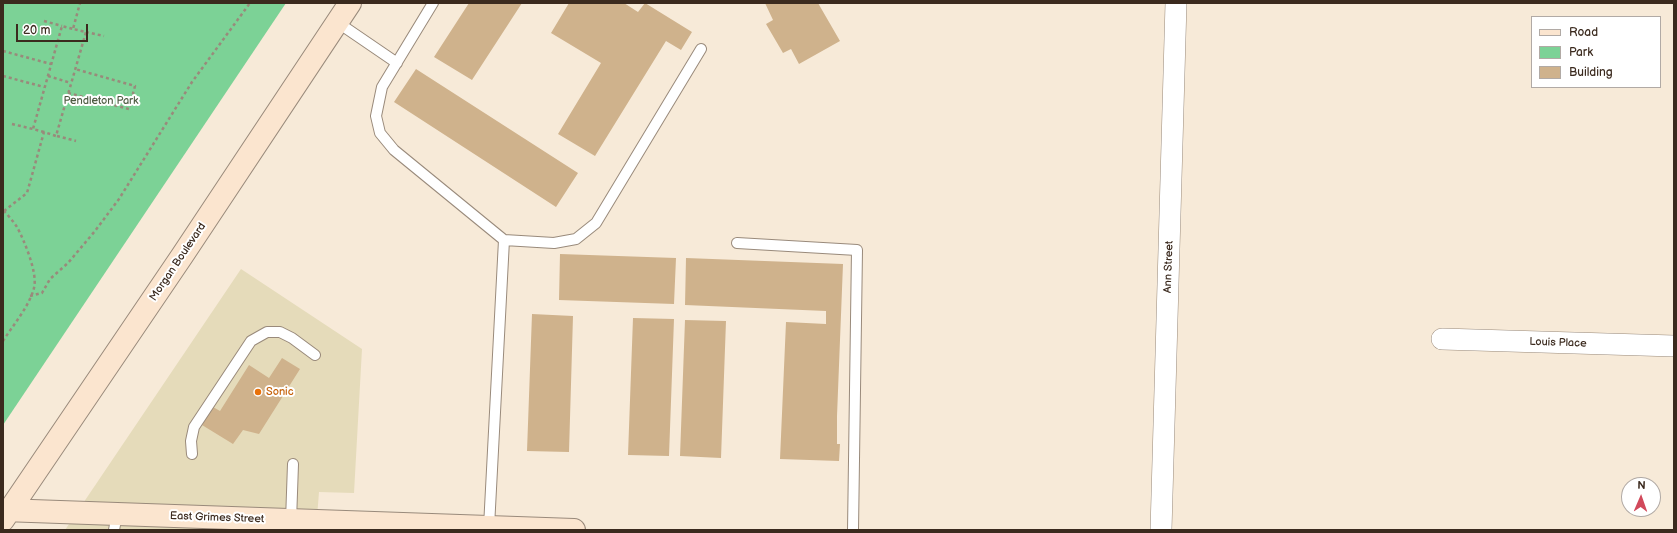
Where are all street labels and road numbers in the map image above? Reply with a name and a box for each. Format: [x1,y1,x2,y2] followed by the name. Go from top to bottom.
[147,220,209,304] street label: Morgan Boulevard
[1161,241,1177,293] street label: Ann Street
[1529,335,1587,351] street label: Louis Place
[170,510,264,526] street label: East Grimes Street

